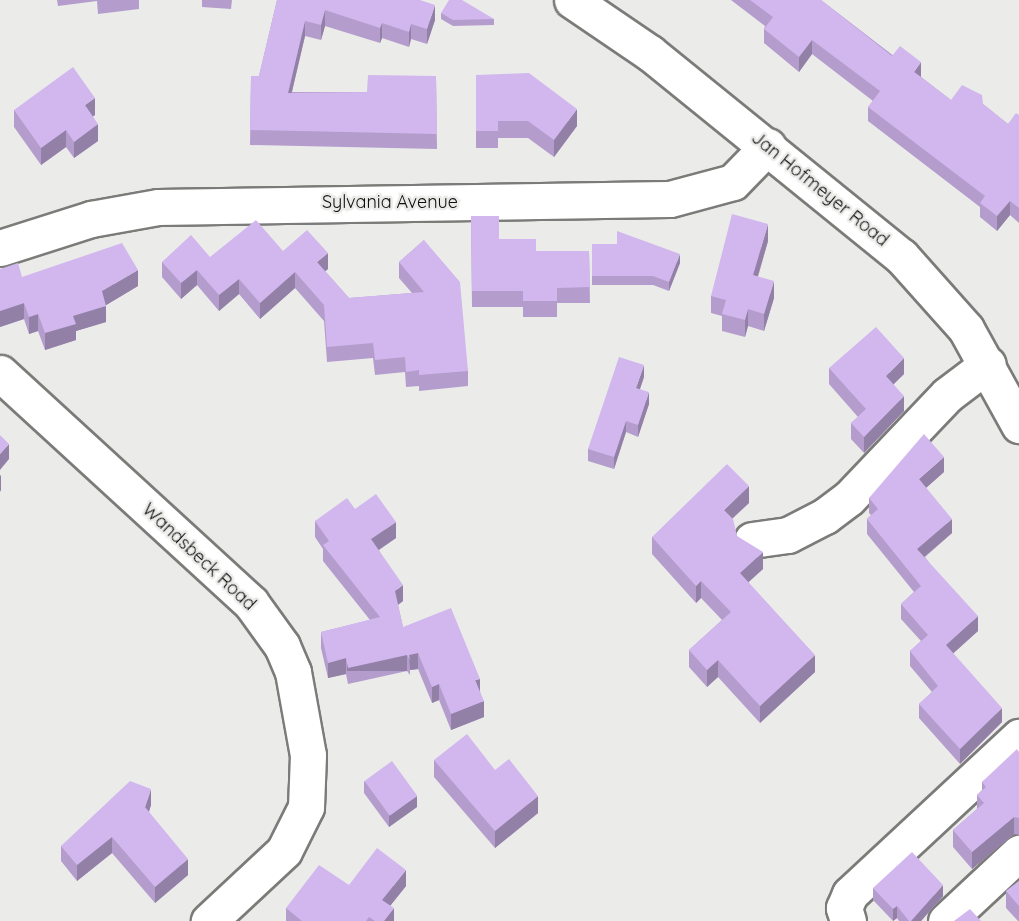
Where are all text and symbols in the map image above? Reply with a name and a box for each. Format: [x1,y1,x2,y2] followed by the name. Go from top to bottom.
[747,127,893,251] street label: Jan Hofmeyer Road
[322,191,458,213] street label: Sylvania Avenue
[138,499,260,615] street label: Wandsbeck Road

